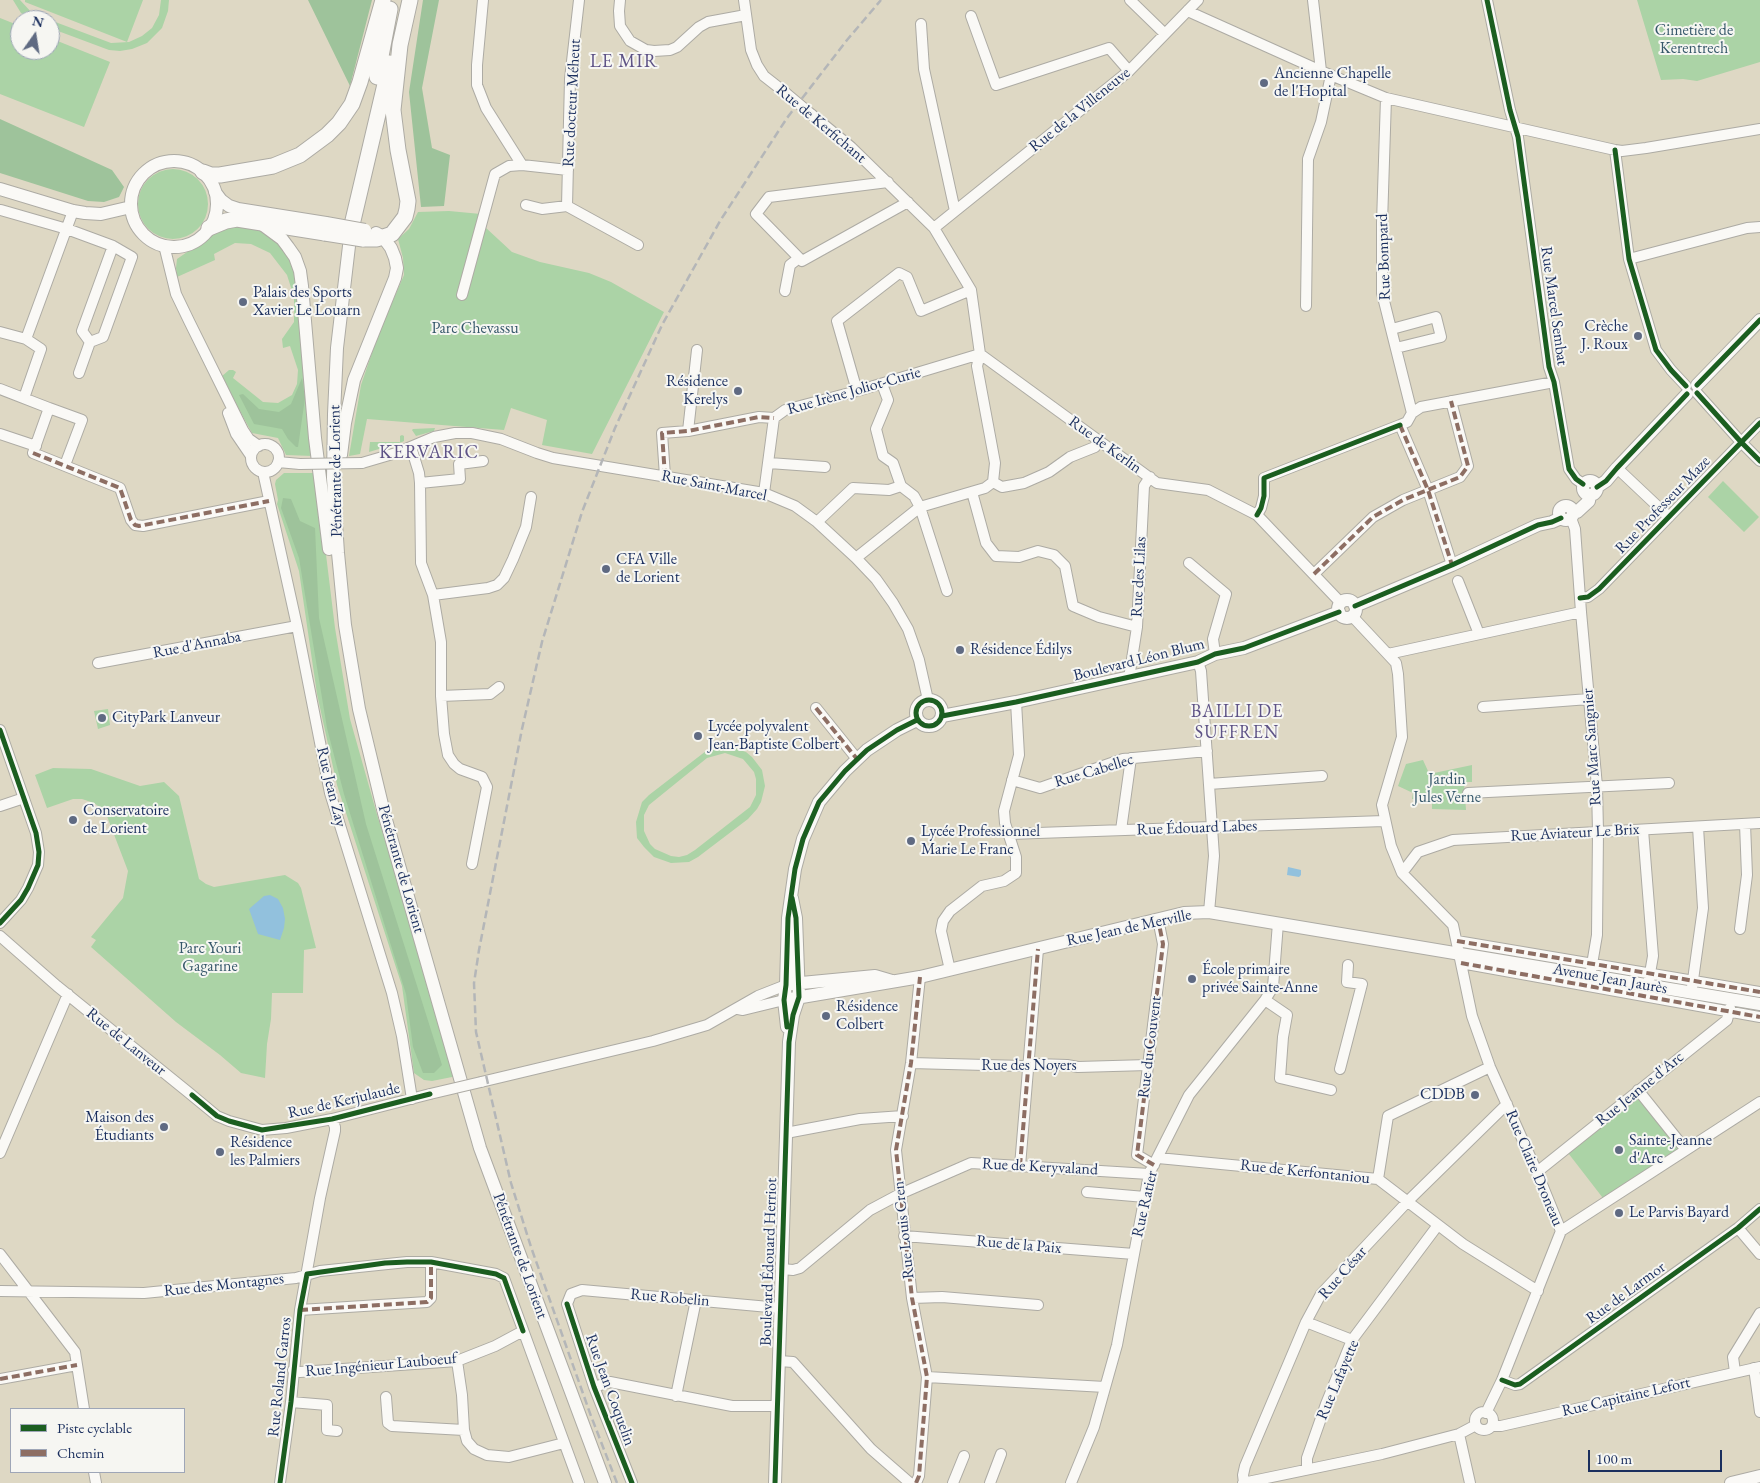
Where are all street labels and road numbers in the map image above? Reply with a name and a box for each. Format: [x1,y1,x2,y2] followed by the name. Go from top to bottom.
[559,38,585,168] street label: Rue docteur Méheut
[1026,63,1134,157] street label: Rue de la Villeneuve
[772,81,870,167] street label: Rue de Kerfichant
[1373,213,1395,301] street label: Rue Bompard
[1536,245,1572,367] street label: Rue Marcel Sembat
[785,363,923,419] street label: Rue Irène Joliot-Curie
[325,405,347,537] street label: Pénétrante de Lorient
[1065,412,1145,478] street label: Rue de Kerlin
[1612,452,1714,558] street label: Rue Professeur Maze
[660,466,768,506] street label: Rue Saint-Marcel
[1127,536,1151,618] street label: Rue des Lilas
[151,627,243,663] street label: Rue d'Annaba
[1071,634,1207,686] street label: Boulevard Léon Blum
[1578,687,1606,807] street label: Rue Marc Sangnier
[312,745,350,829] street label: Rue Jean Zay
[1052,750,1136,792] street label: Rue Cabellec
[374,803,428,935] street label: Pénétrante de Lorient
[1136,816,1258,840] street label: Rue Édouard Labes
[1510,820,1640,846] street label: Rue Aviateur Le Brix
[1065,905,1193,951] street label: Rue Jean de Merville
[1551,959,1669,999] street label: Avenue Jean Jaurès
[1134,995,1166,1099] street label: Rue du Couvent
[82,1004,170,1080] street label: Rue de Lanveur
[1592,1048,1688,1130] street label: Rue Jeanne d'Arc
[981,1056,1077,1076] street label: Rue des Noyers
[286,1079,402,1123] street label: Rue de Kerjulaude
[1501,1107,1567,1229] street label: Rue Claire Droneau
[981,1154,1099,1180] street label: Rue de Keryvaland
[1239,1156,1371,1188] street label: Rue de Kerfontaniou
[1128,1169,1162,1239] street label: Rue Ratier
[756,1177,782,1347] street label: Boulevard Édouard Herriot
[889,1180,919,1280] street label: Rue Louis Cren
[488,1191,552,1321] street label: Pénétrante de Lorient
[976,1232,1062,1258] street label: Rue de la Paix
[1315,1243,1371,1303] street label: Rue César
[1582,1258,1670,1328] street label: Rue de Larmor
[163,1269,285,1301] street label: Rue des Montagnes
[630,1285,710,1311] street label: Rue Robelin
[264,1316,296,1438] street label: Rue Roland Garros
[581,1332,639,1448] street label: Rue Jean Coquelin
[1313,1337,1363,1423] street label: Rue Lafayette
[304,1349,458,1381] street label: Rue Ingénieur Lauboeuf
[1560,1373,1692,1421] street label: Rue Capitaine Lefort

